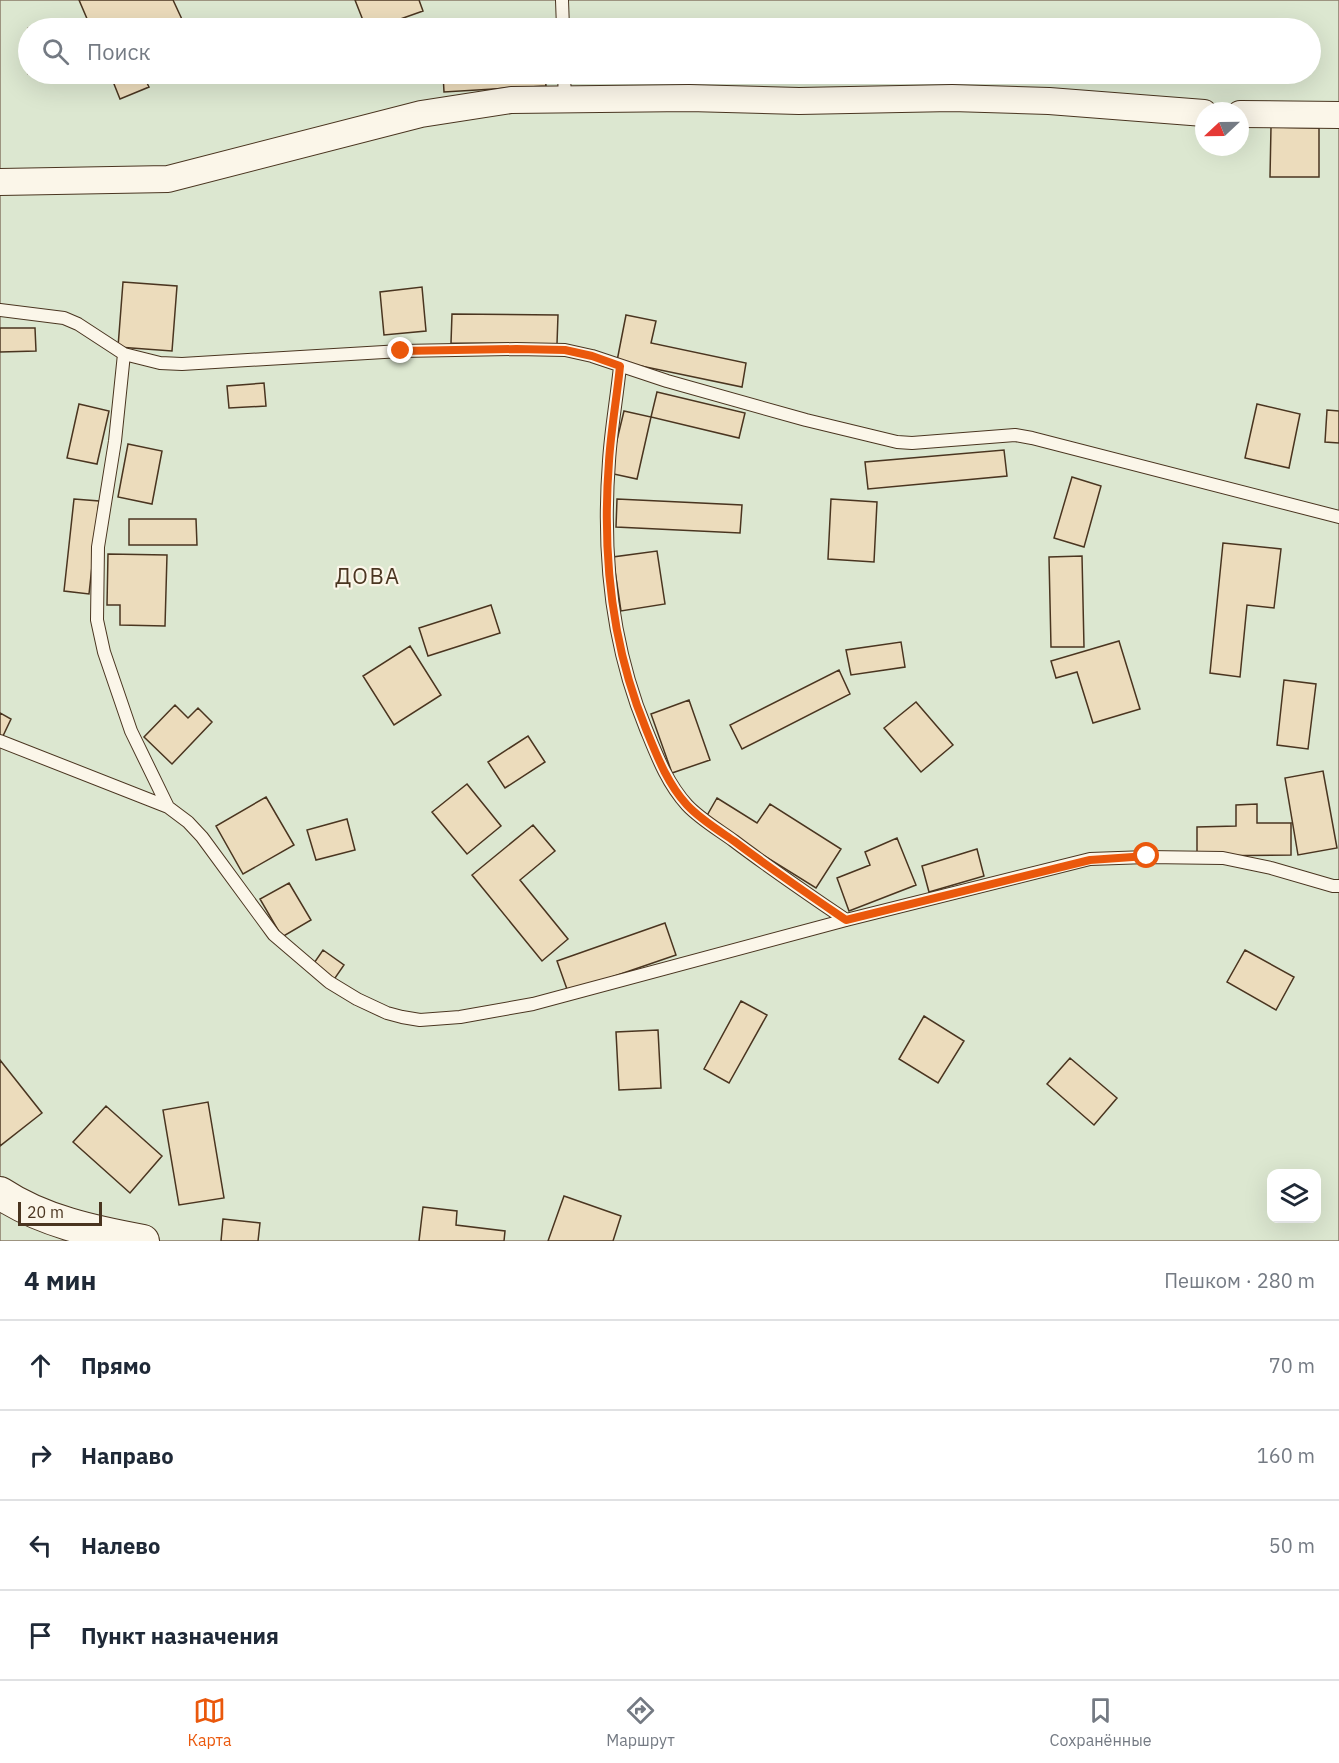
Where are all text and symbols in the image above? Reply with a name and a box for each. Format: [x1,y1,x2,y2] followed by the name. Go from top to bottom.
[18,18,1321,84] search box
[39,35,72,68] icon: search
[87,37,151,66] text: Поиск
[1195,102,1249,156] north arrow
[387,337,413,363] route end
[335,561,401,590] district label: ДОВА
[1133,842,1159,868] route start
[1267,1169,1321,1223] map controls
[1267,1169,1321,1223] button: layers
[18,1199,102,1226] scale bar
[27,1202,64,1222] text: 20 m
[24,1263,96,1297] text: 4 мин
[1164,1267,1315,1294] text: Пешком · 280 m
[24,1349,57,1382] icon: ahead
[81,1351,151,1380] text: Прямо
[1269,1352,1315,1379] text: 70 m
[24,1439,57,1472] icon: right
[81,1441,174,1470] text: Направо
[1257,1442,1315,1469] text: 160 m
[24,1529,57,1562] icon: left
[81,1531,160,1560] text: Налево
[1269,1532,1315,1559] text: 50 m
[24,1619,57,1652] icon: arrive
[81,1621,279,1650] text: Пункт назначения
[187,1694,231,1750] tab: Карта
[606,1694,675,1750] tab: Маршрут
[1050,1694,1152,1750] tab: Сохранённые

